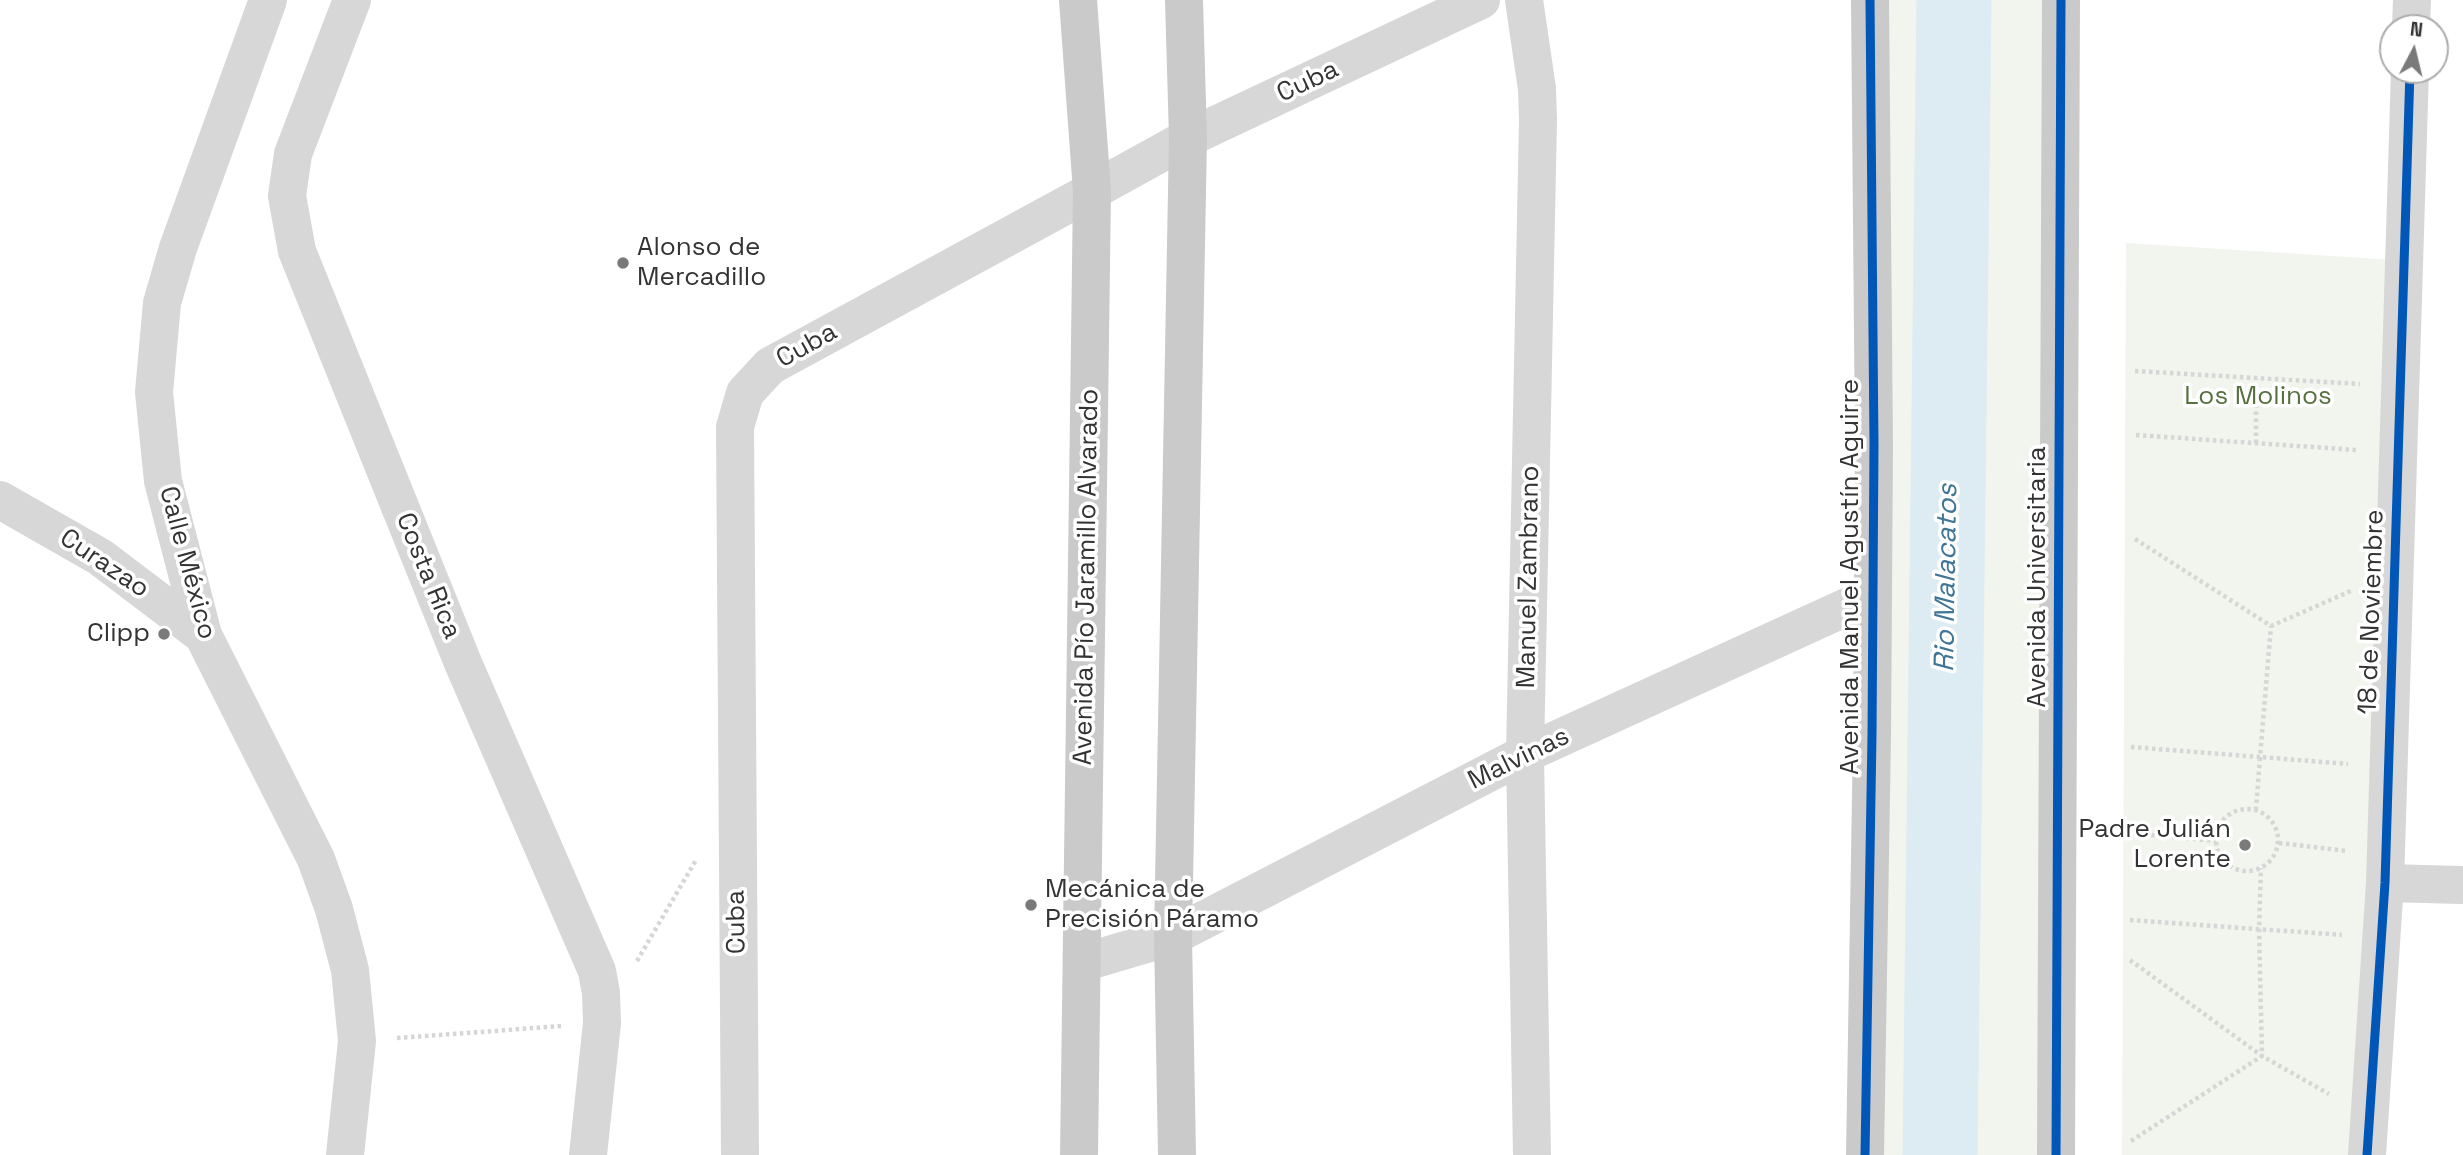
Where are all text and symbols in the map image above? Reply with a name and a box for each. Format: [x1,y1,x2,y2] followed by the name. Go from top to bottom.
[2379,14,2449,84] north arrow
[2409,16,2424,43] text: N
[1272,54,1344,110] street label: Cuba
[637,232,766,294] place label: Alonso de Mercadillo
[615,255,631,271] marker: Alonso de Mercadillo
[771,317,843,375] street label: Cuba
[1835,379,1867,775] street label: Avenida Manuel Agustín Aguirre
[2184,381,2332,413] park label: Los Molinos
[1068,388,1106,766] street label: Avenida Pío Jaramillo Alvarado
[2022,446,2054,708] street label: Avenida Universitaria
[1511,465,1547,689] street label: Manuel Zambrano
[152,483,222,643] street label: Calle México
[1929,484,1965,672] water label: Rio Malacatos
[389,509,467,643] street label: Costa Rica
[2353,509,2391,715] street label: 18 de Noviembre
[53,523,155,605] street label: Curazao
[87,618,150,650] place label: Clipp
[156,626,172,642] marker: Clipp
[1463,721,1575,797] street label: Malvinas
[2079,814,2231,876] place label: Padre Julián Lorente
[2237,837,2253,853] marker: Padre Julián Lorente
[1045,874,1259,936] place label: Mecánica de Precisión Páramo
[721,890,753,954] street label: Cuba
[1023,897,1039,913] marker: Mecánica de Precisión Páramo

